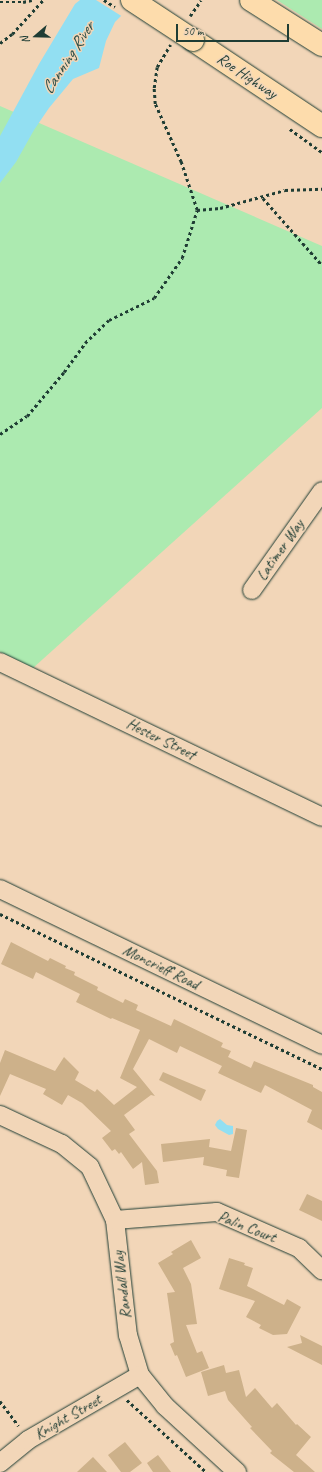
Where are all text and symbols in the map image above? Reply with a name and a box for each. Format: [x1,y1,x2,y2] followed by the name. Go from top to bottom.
[16,16,56,56] north arrow
[178,16,291,42] scale bar
[37,18,99,98] water label: Canning River
[183,23,203,39] text: 50 m
[17,35,32,46] text: N
[213,49,281,103] street label: Roe Highway
[252,516,308,584] street label: Latimer Way
[123,714,199,764] street label: Hester Street
[120,940,202,994] street label: Moncrieff Road
[215,1207,279,1247] street label: Palin Court
[108,1250,136,1320] street label: Randall Way
[31,1390,105,1444] street label: Knight Street

